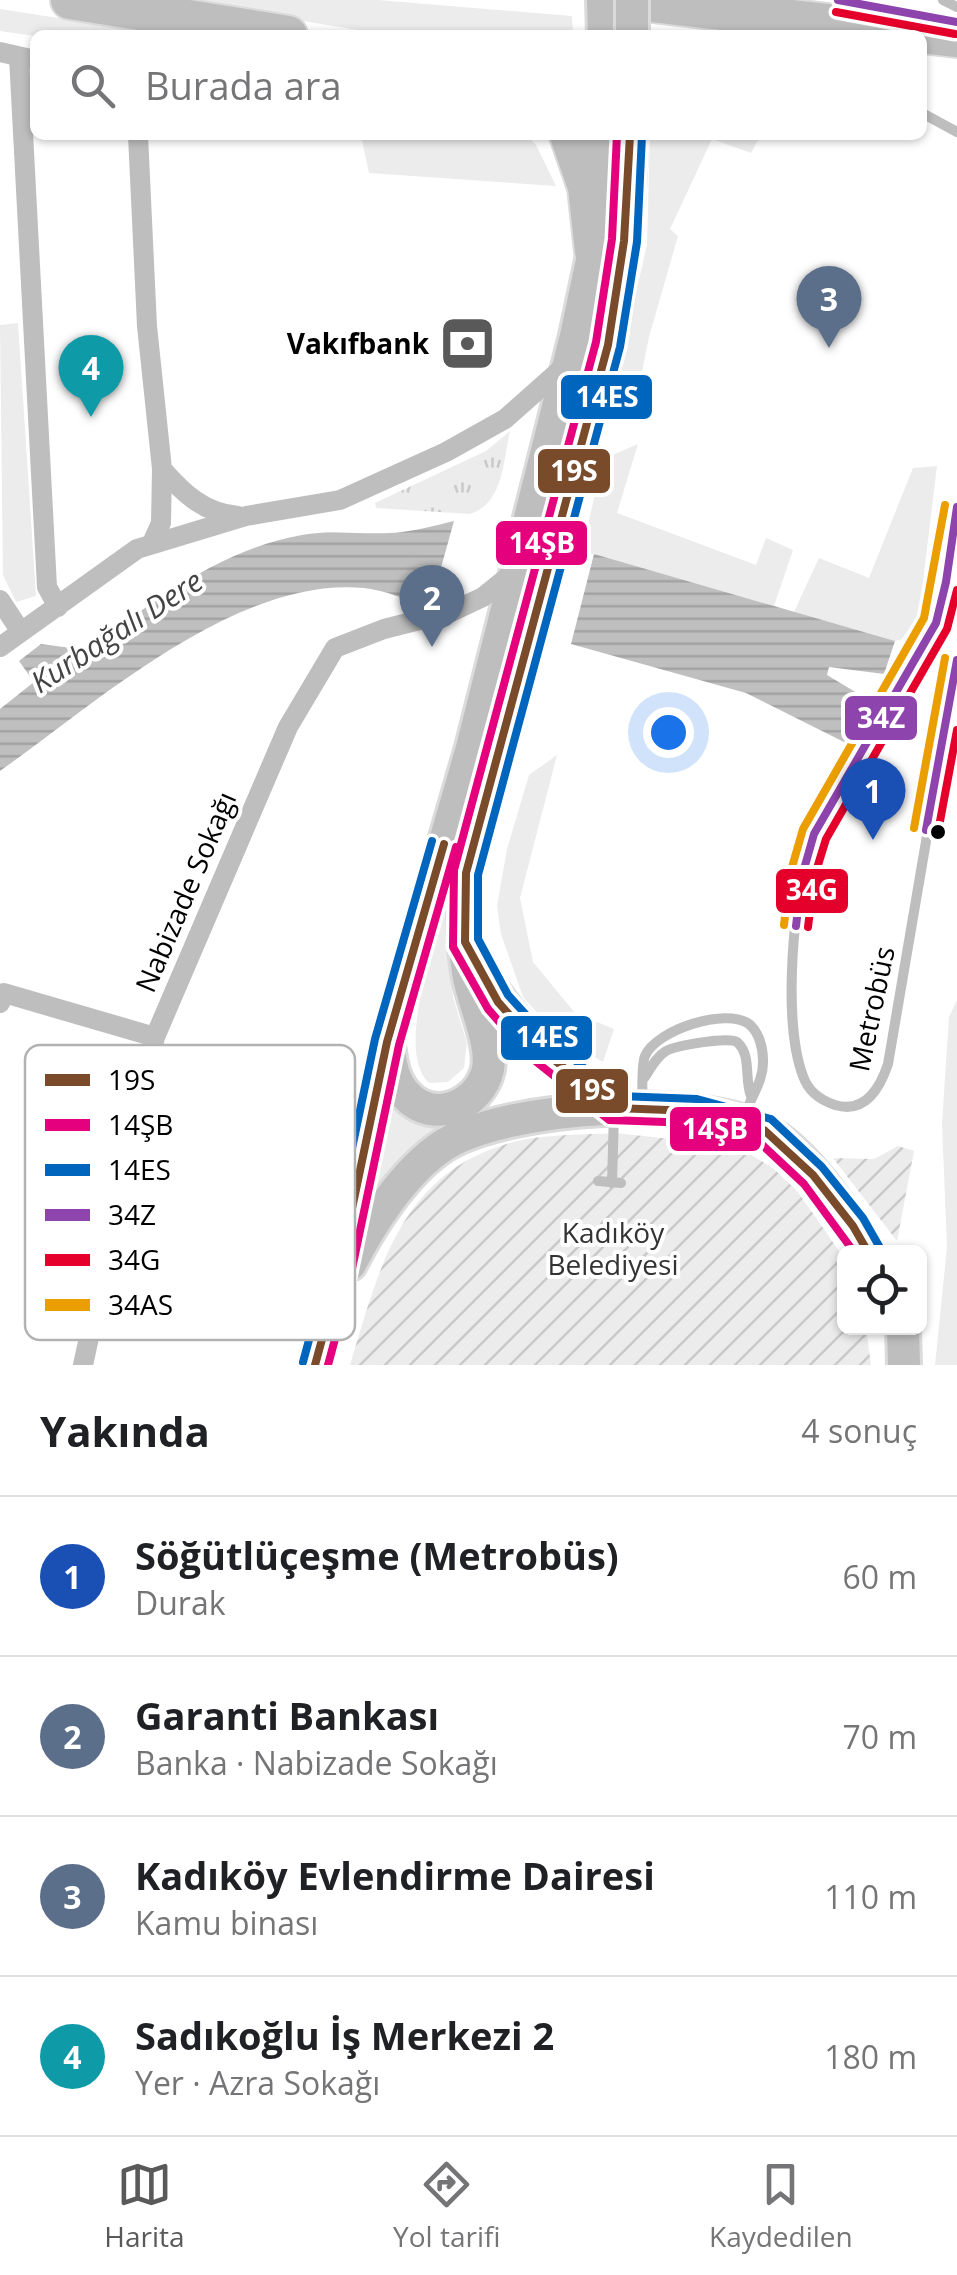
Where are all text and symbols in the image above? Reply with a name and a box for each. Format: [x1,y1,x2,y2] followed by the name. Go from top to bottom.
[30,30,927,140] search box
[65,58,120,113] icon: search
[145,59,342,111] text: Burada ara
[796,266,862,348] pin: 3
[438,314,498,374] bank icon: Vakıfbank
[287,324,430,362] place label: Vakıfbank
[58,334,124,417] pin: 4
[559,373,654,421] line badge: 14ES
[575,377,639,415] text: 14ES
[536,447,612,495] line badge: 19S
[550,451,598,489] text: 19S
[494,519,589,567] line badge: 14ŞB
[509,523,575,561] text: 14ŞB
[22,560,210,702] water label: Kurbağalı Dere
[400,564,464,647] pin: 2
[843,694,919,742] line badge: 34Z
[857,698,905,736] text: 34Z
[643,707,694,758] your location
[840,758,906,840] pin: 1
[126,786,244,998] street label: Nabizade Sokağı
[928,822,948,842] unlabelled marker
[774,867,850,915] line badge: 34G
[786,870,838,908] text: 34G
[839,943,903,1075] street label: Metrobüs
[499,1014,594,1062] line badge: 14ES
[515,1017,579,1055] text: 14ES
[25,1045,355,1340] legend
[108,1060,155,1098] text: 19S
[554,1067,630,1115] line badge: 19S
[568,1070,616,1108] text: 19S
[108,1105,173,1143] text: 14ŞB
[668,1105,763,1153] line badge: 14ŞB
[682,1109,748,1147] text: 14ŞB
[108,1150,171,1188] text: 14ES
[108,1195,156,1233] text: 34Z
[548,1213,678,1283] park label: Kadıköy Belediyesi
[108,1240,160,1278] text: 34G
[837,1245,927,1335] map controls
[837,1245,927,1335] button: locate
[108,1285,173,1323] text: 34AS
[40,1402,210,1459] text: Yakında
[801,1409,917,1452] text: 4 sonuç
[135,1529,619,1581] text: Söğütlüçeşme (Metrobüs)
[63,1555,82,1598] text: 1
[842,1555,917,1598] text: 60 m
[135,1581,226,1624] text: Durak
[135,1689,439,1741] text: Garanti Bankası
[63,1715,82,1758] text: 2
[842,1715,917,1758] text: 70 m
[135,1741,498,1784] text: Banka · Nabizade Sokağı
[135,1849,655,1901] text: Kadıköy Evlendirme Dairesi
[63,1875,82,1918] text: 3
[824,1875,917,1918] text: 110 m
[135,1901,318,1944] text: Kamu binası
[135,2009,554,2061] text: Sadıkoğlu İş Merkezi 2
[63,2035,82,2078] text: 4
[824,2035,917,2078] text: 180 m
[135,2061,380,2104] text: Yer · Azra Sokağı
[104,2157,185,2255] tab: Harita
[393,2157,500,2255] tab: Yol tarifi
[709,2157,853,2255] tab: Kaydedilen

